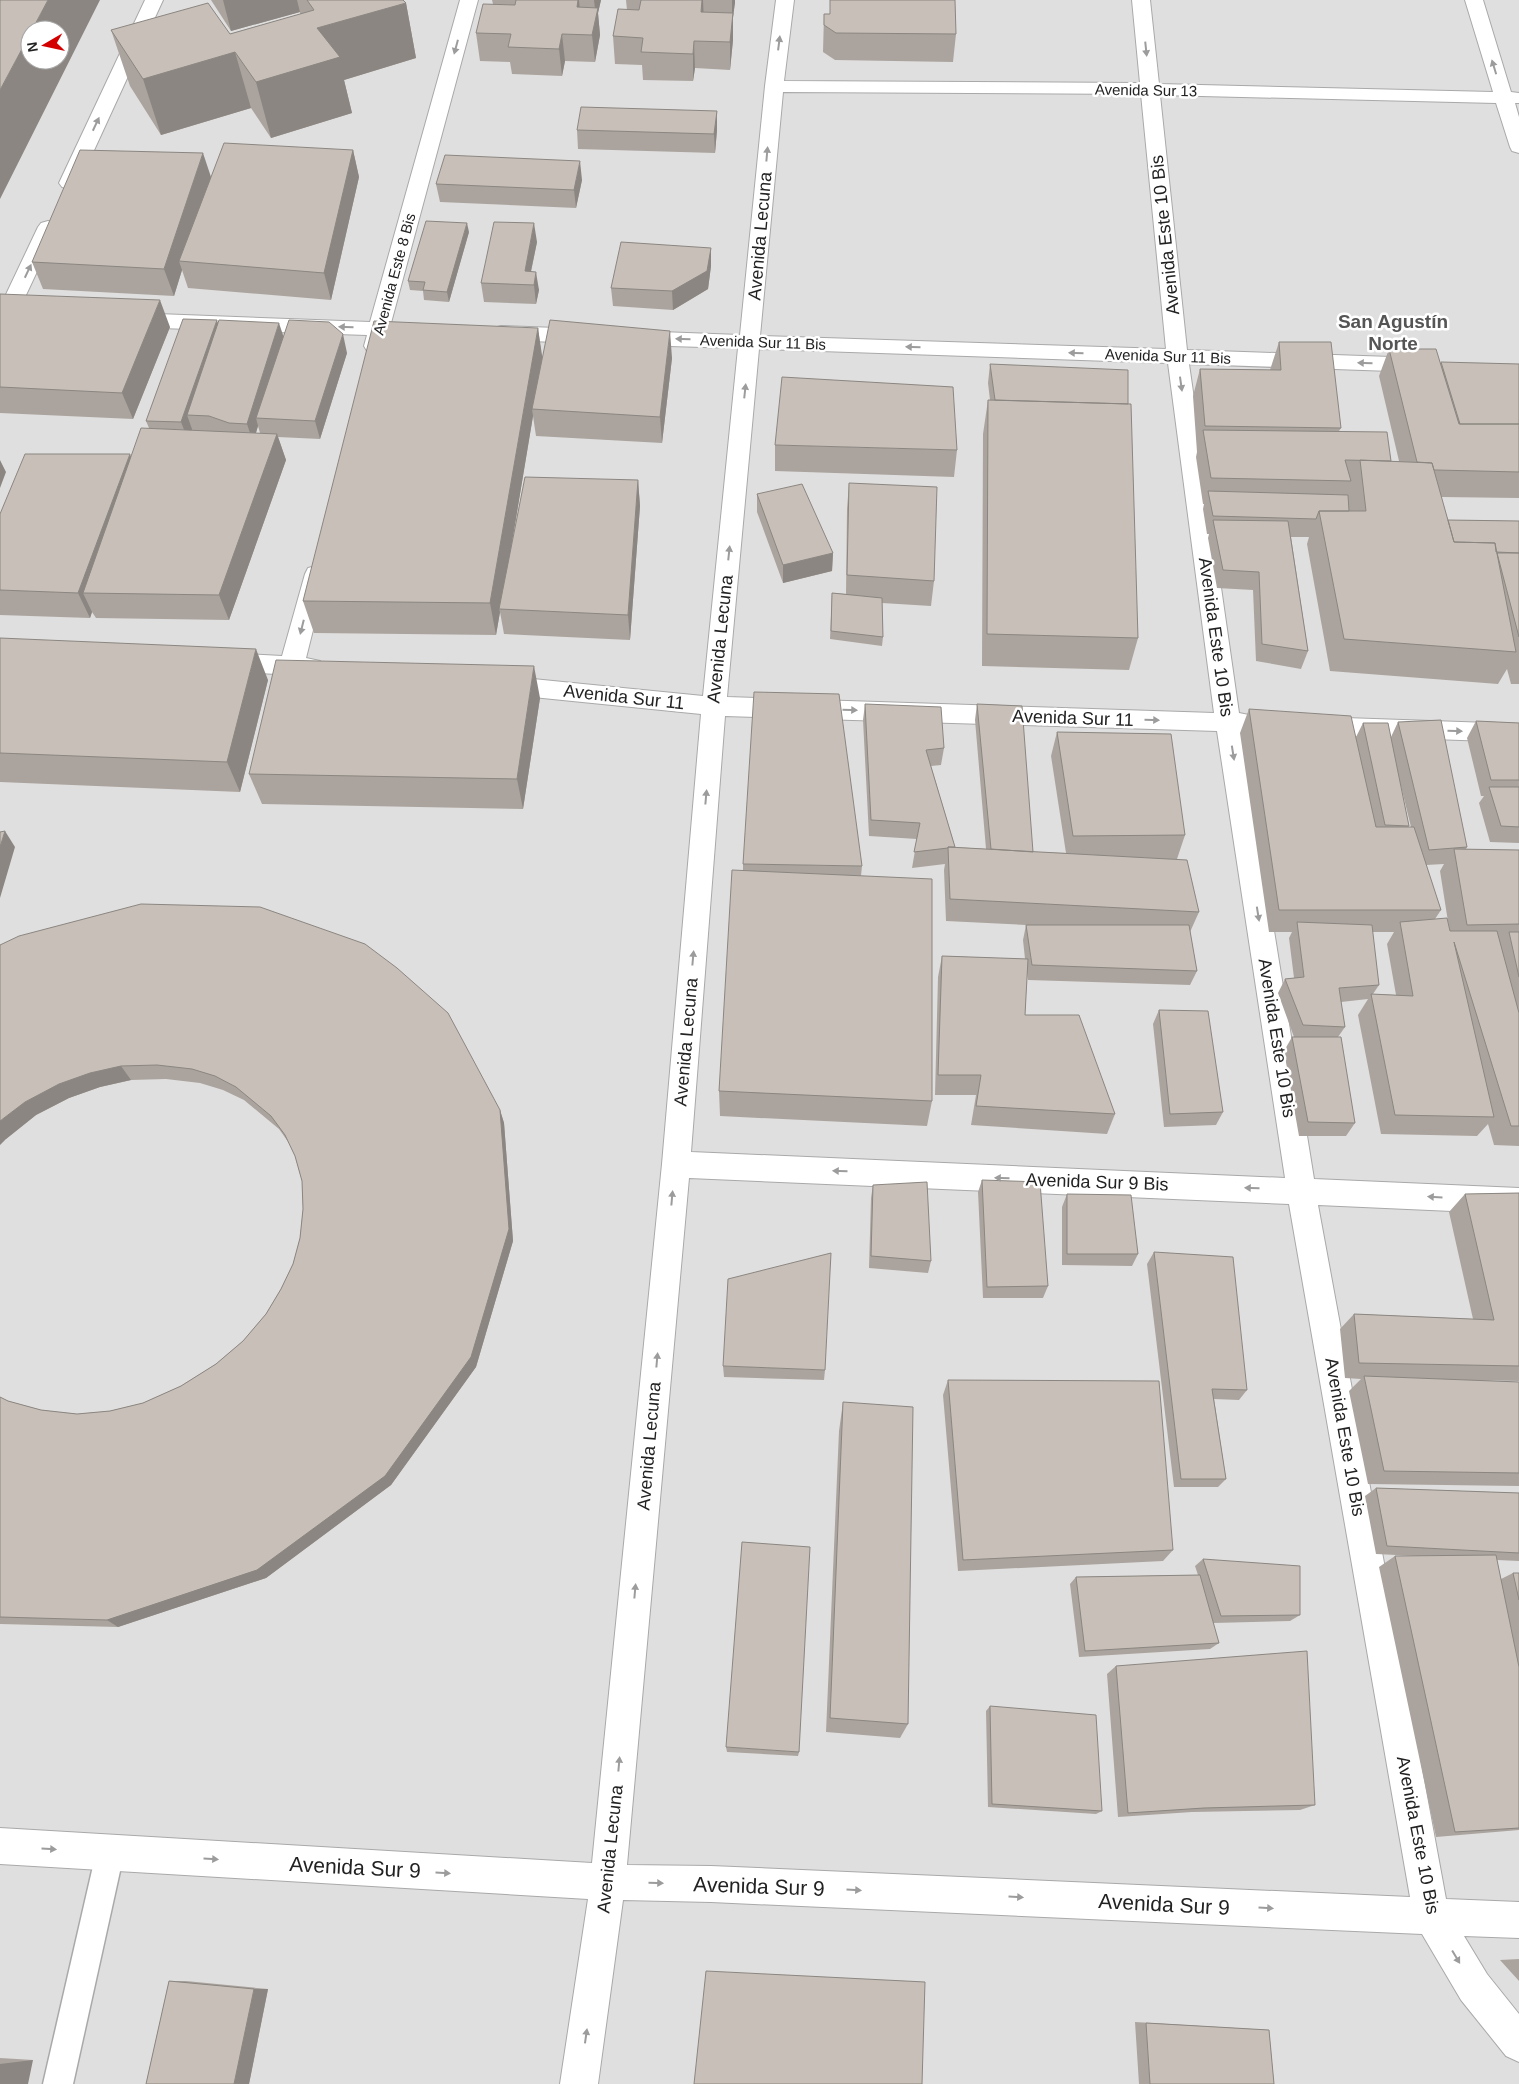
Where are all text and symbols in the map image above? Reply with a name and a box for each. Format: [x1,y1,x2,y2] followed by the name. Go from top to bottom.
[20,20,70,70] north arrow
[775,35,783,51] one-way arrow
[452,40,460,55] one-way arrow
[23,41,41,53] text: N
[1142,41,1150,57] one-way arrow
[1490,60,1498,75] one-way arrow
[1095,81,1197,99] street label: Avenida Sur 13
[93,117,101,131] one-way arrow
[764,145,772,161] one-way arrow
[1147,154,1183,316] street label: Avenida Este 10 Bis
[744,170,776,301] street label: Avenida Lecuna
[370,211,418,337] street label: Avenida Este 8 Bis
[24,264,32,278] one-way arrow
[1338,311,1448,354] district label: San Agustín Norte
[338,323,354,331] one-way arrow
[700,331,826,353] street label: Avenida Sur 11 Bis
[675,335,691,343] one-way arrow
[905,343,921,351] one-way arrow
[1105,345,1231,367] street label: Avenida Sur 11 Bis
[1067,348,1083,356] one-way arrow
[1357,359,1373,367] one-way arrow
[1177,377,1185,393] one-way arrow
[741,383,749,399] one-way arrow
[725,544,733,560] one-way arrow
[1195,556,1237,718] street label: Avenida Este 10 Bis
[703,573,737,704] street label: Avenida Lecuna
[298,619,306,634] one-way arrow
[563,681,685,713] street label: Avenida Sur 11
[1012,706,1134,730] street label: Avenida Sur 11
[842,707,858,715] one-way arrow
[1145,716,1161,724] one-way arrow
[1447,727,1463,735] one-way arrow
[1229,745,1237,761] one-way arrow
[703,788,711,804] one-way arrow
[1254,906,1262,922] one-way arrow
[689,950,697,966] one-way arrow
[1255,957,1299,1119] street label: Avenida Este 10 Bis
[670,976,702,1107] street label: Avenida Lecuna
[831,1167,847,1175] one-way arrow
[1025,1170,1169,1194] street label: Avenida Sur 9 Bis
[994,1173,1010,1181] one-way arrow
[1244,1184,1260,1192] one-way arrow
[668,1190,676,1206] one-way arrow
[1427,1192,1443,1200] one-way arrow
[653,1352,661,1368] one-way arrow
[1321,1356,1369,1518] street label: Avenida Este 10 Bis
[633,1380,665,1511] street label: Avenida Lecuna
[631,1583,639,1599] one-way arrow
[1393,1754,1443,1916] street label: Avenida Este 10 Bis
[615,1756,623,1772] one-way arrow
[593,1783,627,1914] street label: Avenida Lecuna
[41,1846,57,1854] one-way arrow
[289,1852,421,1882] street label: Avenida Sur 9
[203,1855,219,1863] one-way arrow
[435,1869,451,1877] one-way arrow
[693,1872,825,1900] street label: Avenida Sur 9
[649,1879,665,1887] one-way arrow
[846,1886,862,1894] one-way arrow
[1098,1889,1230,1919] street label: Avenida Sur 9
[1008,1893,1024,1901] one-way arrow
[1258,1905,1274,1913] one-way arrow
[1451,1951,1460,1964] one-way arrow
[582,2027,590,2043] one-way arrow

